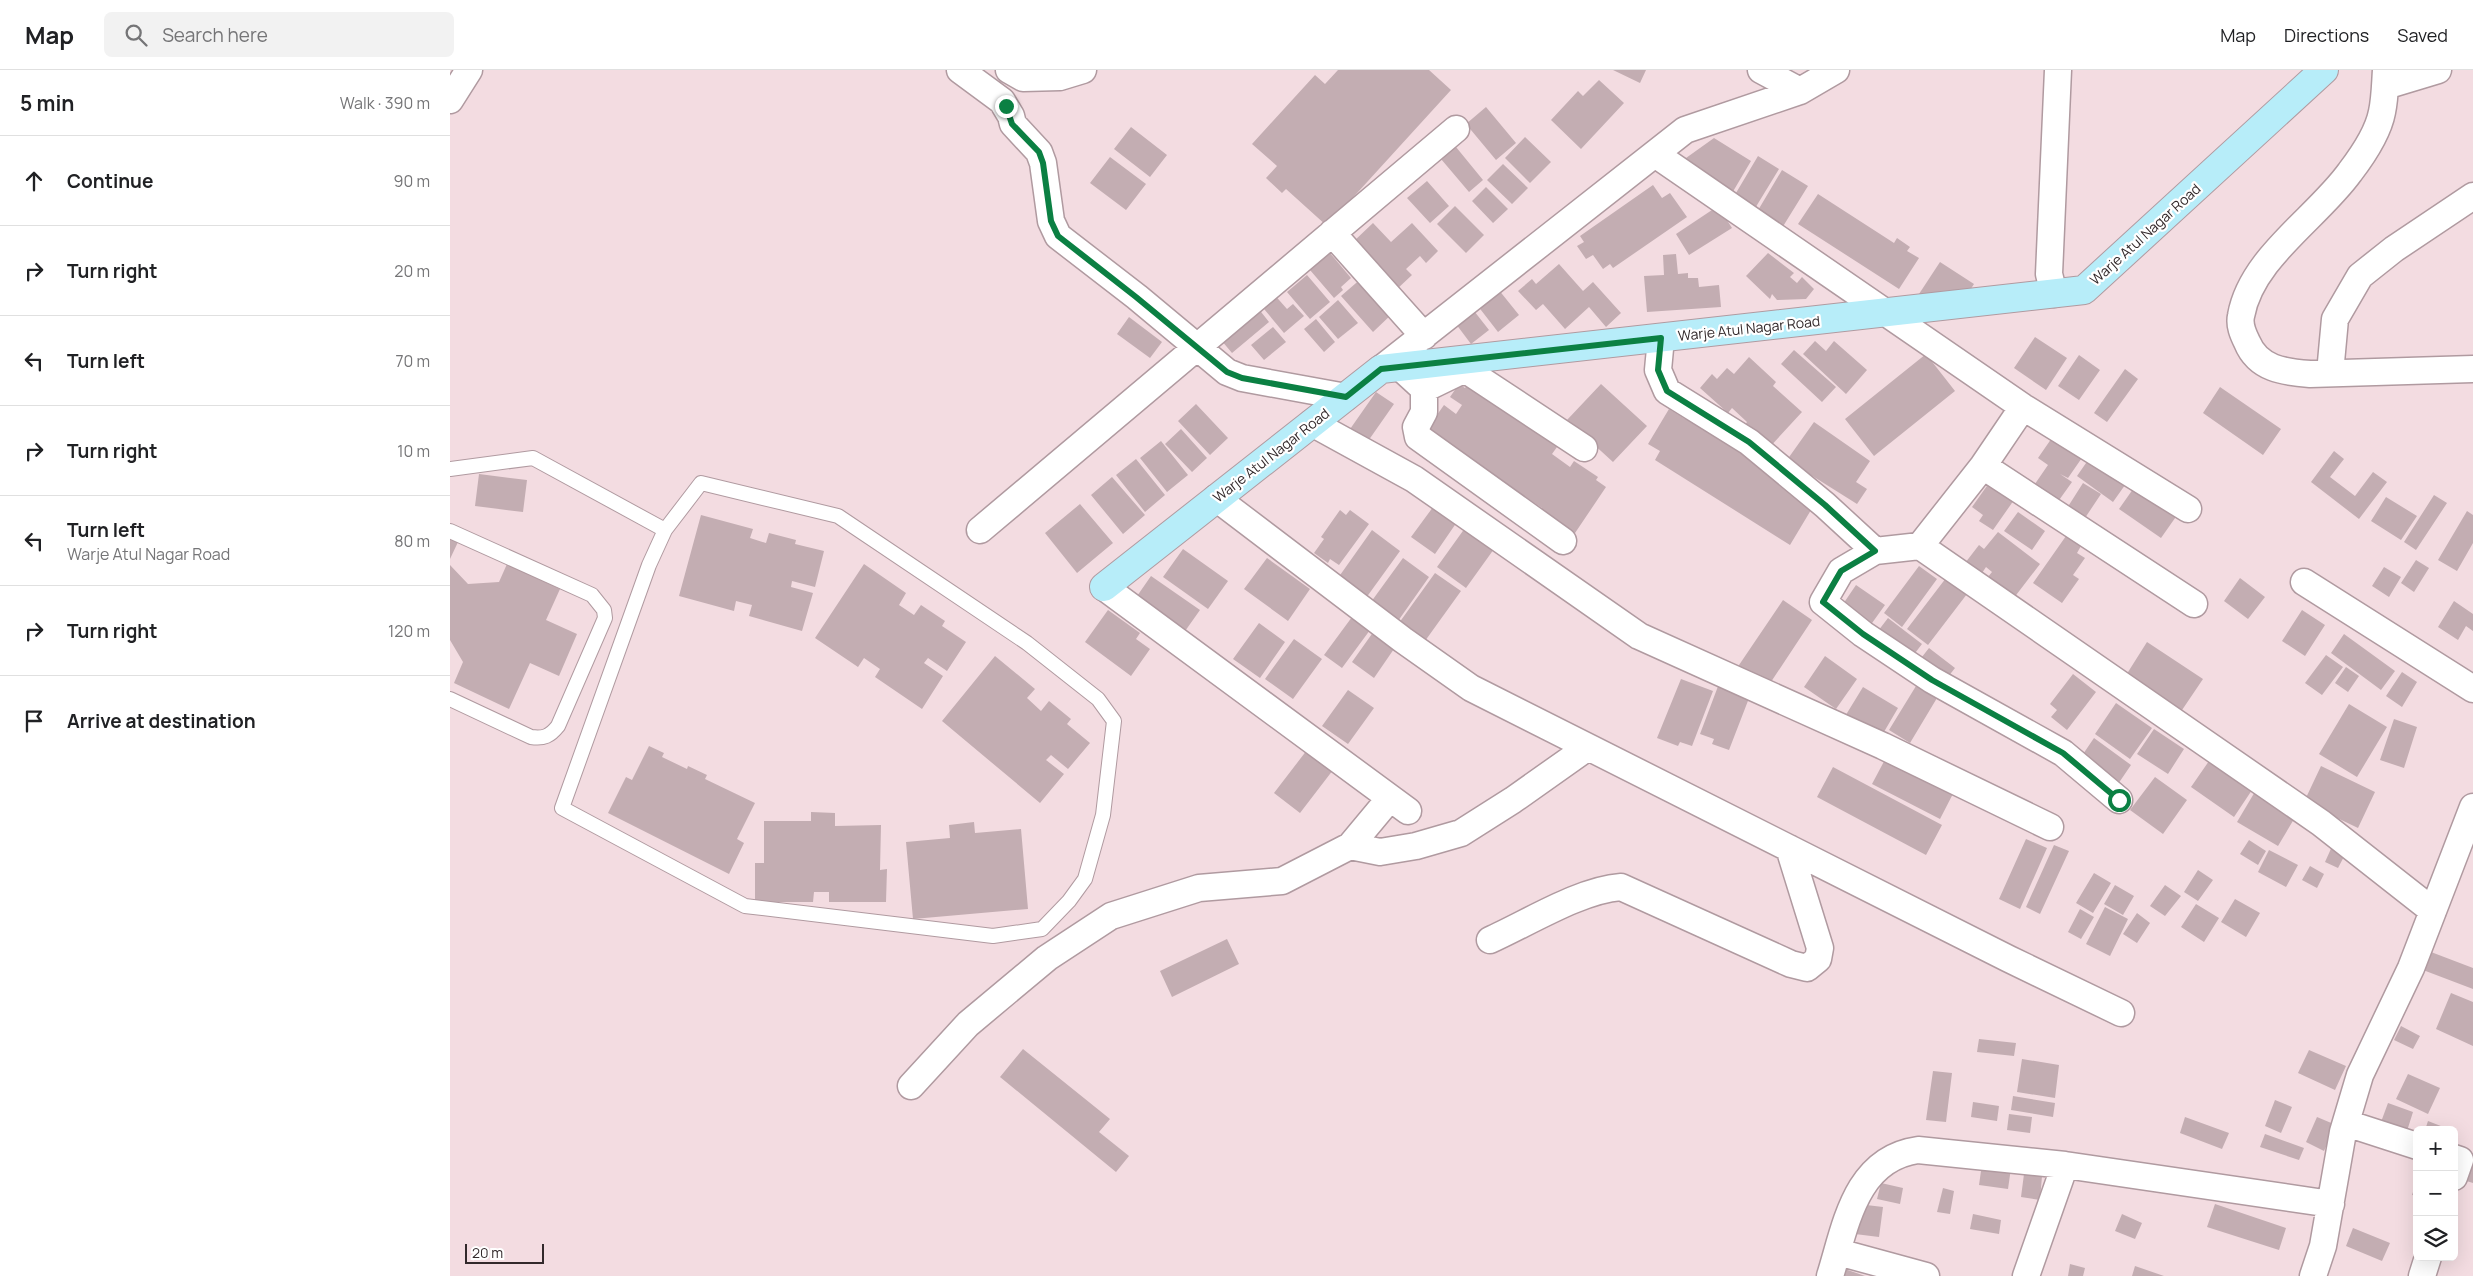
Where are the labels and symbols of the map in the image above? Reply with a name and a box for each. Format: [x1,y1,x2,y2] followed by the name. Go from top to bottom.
[995,95,1018,118] route end
[2086,179,2204,289] street label: Warje Atul Nagar Road
[1677,311,1821,345] street label: Warje Atul Nagar Road
[1209,404,1333,506] street label: Warje Atul Nagar Road
[2108,789,2131,812] route start
[465,1241,544,1264] scale bar

